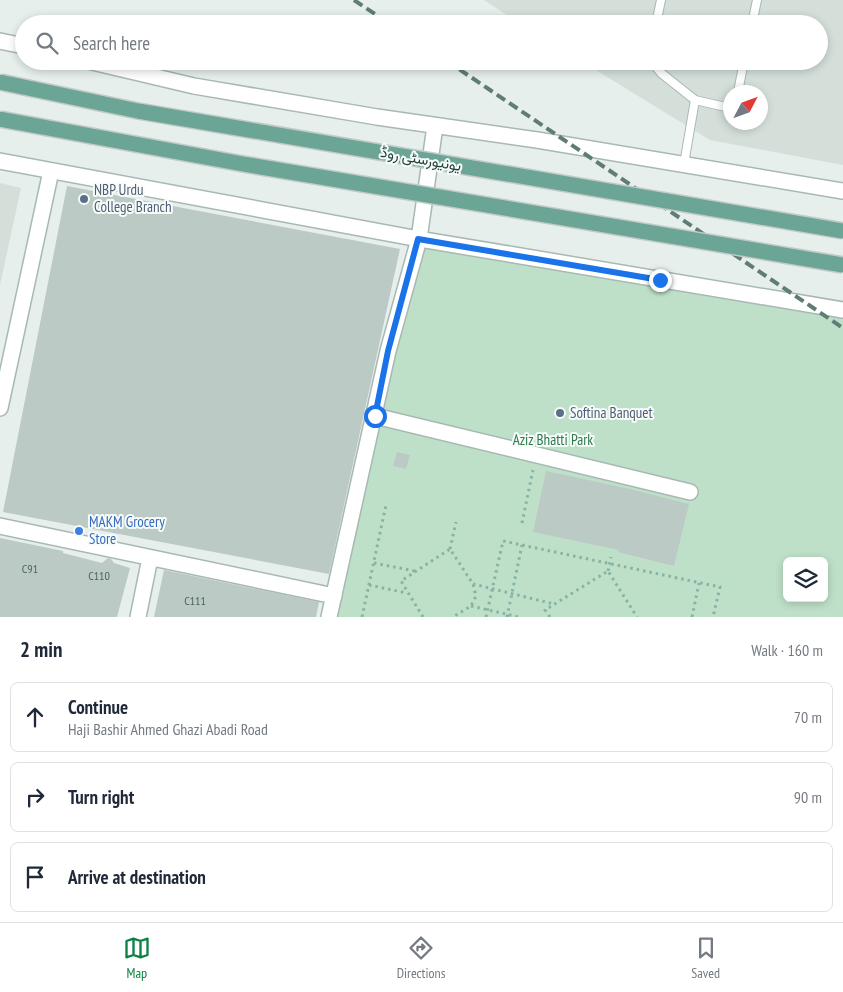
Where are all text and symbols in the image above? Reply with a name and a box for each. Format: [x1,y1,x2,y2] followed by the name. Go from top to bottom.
[15,15,828,70] search box
[33,29,61,57] icon: search
[73,31,150,55] text: Search here
[723,85,768,130] north arrow
[379,142,463,176] street label: یونیورسٹی روڈ
[94,180,172,216] place label: NBP Urdu College Branch
[78,193,90,205] marker: NBP Urdu College Branch
[649,269,672,292] route end
[570,403,653,422] place label: Softina Banquet
[364,405,387,428] route start
[554,407,566,419] marker: Softina Banquet
[513,430,593,449] park label: Aziz Bhatti Park
[89,512,165,548] place label: MAKM Grocery Store
[73,525,85,537] marker: MAKM Grocery Store
[783,557,828,602] map controls
[783,557,828,602] button: layers
[22,561,38,576] house number: C91
[88,568,110,583] house number: C110
[184,593,206,608] house number: C111
[20,636,62,663] text: 2 min
[751,640,823,660] text: Walk · 160 m
[68,695,128,719] text: Continue
[21,703,49,731] icon: ahead
[794,707,822,727] text: 70 m
[68,719,268,739] text: Haji Bashir Ahmed Ghazi Abadi Road
[21,783,49,811] icon: right
[68,785,134,809] text: Turn right
[794,787,822,807] text: 90 m
[21,863,49,891] icon: arrive
[68,865,206,889] text: Arrive at destination
[123,934,151,982] tab: Map
[397,934,445,982] tab: Directions
[691,934,720,982] tab: Saved

